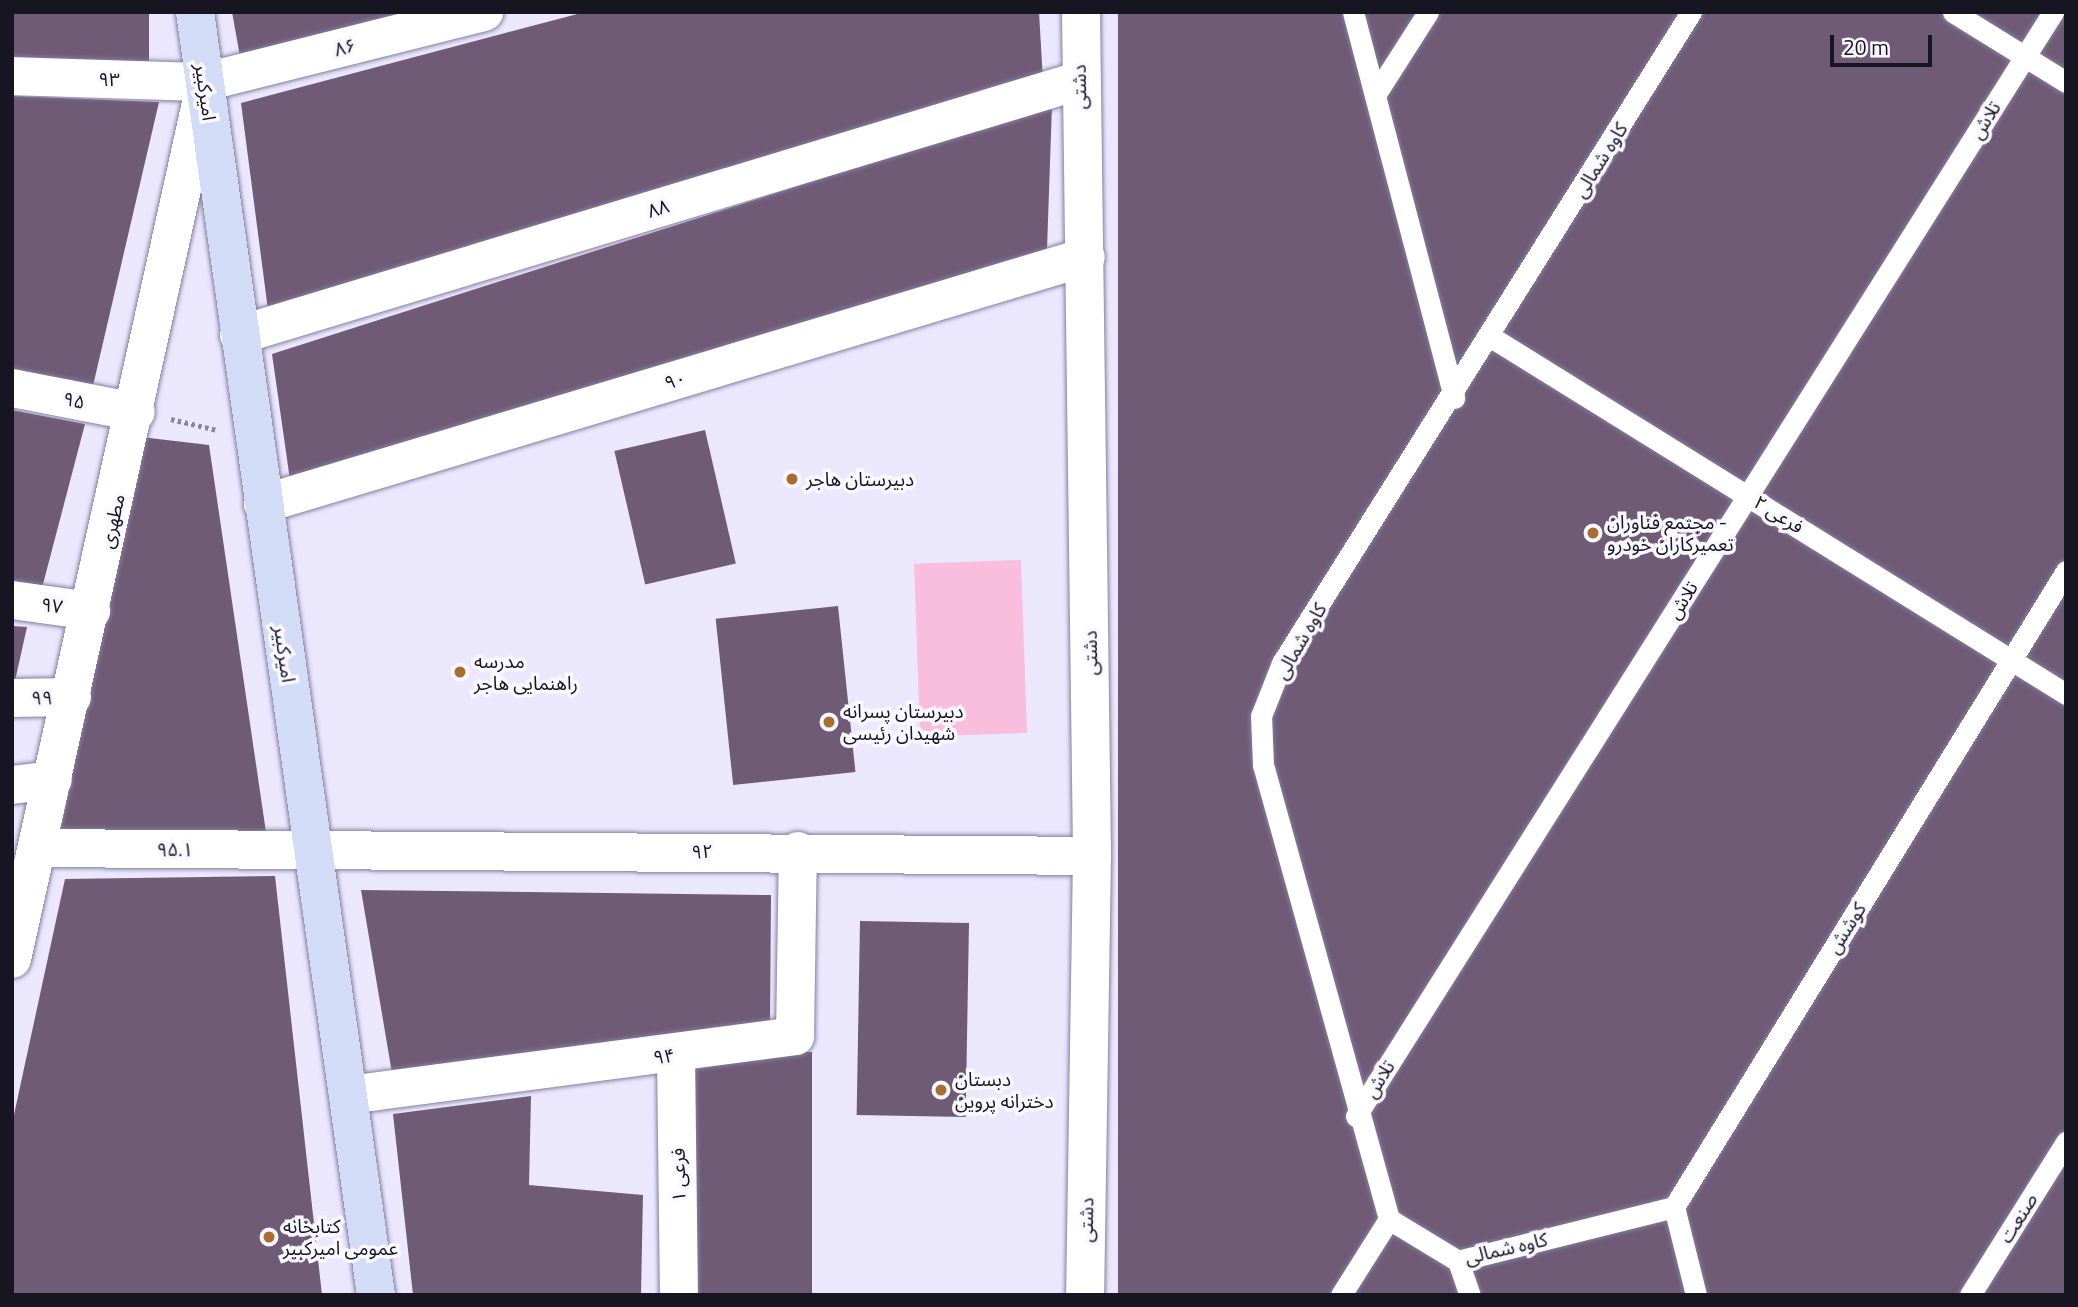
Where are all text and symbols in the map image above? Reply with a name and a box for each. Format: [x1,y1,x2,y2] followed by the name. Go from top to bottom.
[1833,21,1934,65] scale bar
[1843,31,1889,63] text: 20 m
[332,33,358,61] street label: ۸۶
[191,62,221,122] street label: امیرکبیر
[1067,64,1091,110] street label: دشتی
[98,67,120,91] street label: ۹۳
[1965,97,2005,143] street label: تلاش
[1568,118,1632,202] street label: کاوه شمالی
[644,194,672,222] street label: ۸۸
[661,366,689,394] street label: ۹۰
[61,387,87,413] street label: ۹۵
[806,468,914,490] place label: دبیرستان هاجر
[784,471,800,487] marker: دبیرستان هاجر
[1750,490,1808,538] street label: فرعی ۲
[95,492,129,550] street label: مطهری
[1607,511,1734,555] place label: مجتمع فناوران - تعمیرکاران خودرو
[1585,525,1601,541] marker: مجتمع فناوران - تعمیرکاران خودرو
[1662,577,1702,623] street label: تلاش
[40,592,64,618] street label: ۹۷
[1269,599,1331,683] street label: کاوه شمالی
[270,624,300,684] street label: امیرکبیر
[1078,630,1102,676] street label: دشتی
[474,650,578,694] place label: مدرسه راهنمایی هاجر
[452,664,468,680] marker: مدرسه راهنمایی هاجر
[31,685,53,709] street label: ۹۹
[843,700,964,744] place label: دبیرستان پسرانه شهیدان رئیسی
[821,714,837,730] marker: دبیرستان پسرانه شهیدان رئیسی
[156,837,194,861] street label: ۹۵.۱
[691,840,713,862] street label: ۹۲
[1822,898,1870,958] street label: کوشش
[652,1043,676,1069] street label: ۹۴
[1359,1056,1399,1102] street label: تلاش
[955,1068,1054,1112] place label: دبستان دخترانه پروین
[933,1082,949,1098] marker: دبستان دخترانه پروین
[666,1148,690,1202] street label: فرعی ۱
[1994,1189,2042,1247] street label: صنعت
[1074,1197,1098,1243] street label: دشتی
[283,1215,398,1259] place label: کتابخانه عمومی امیرکبیر
[1462,1227,1550,1269] street label: کاوه شمالی
[261,1229,277,1245] marker: کتابخانه عمومی امیرکبیر

